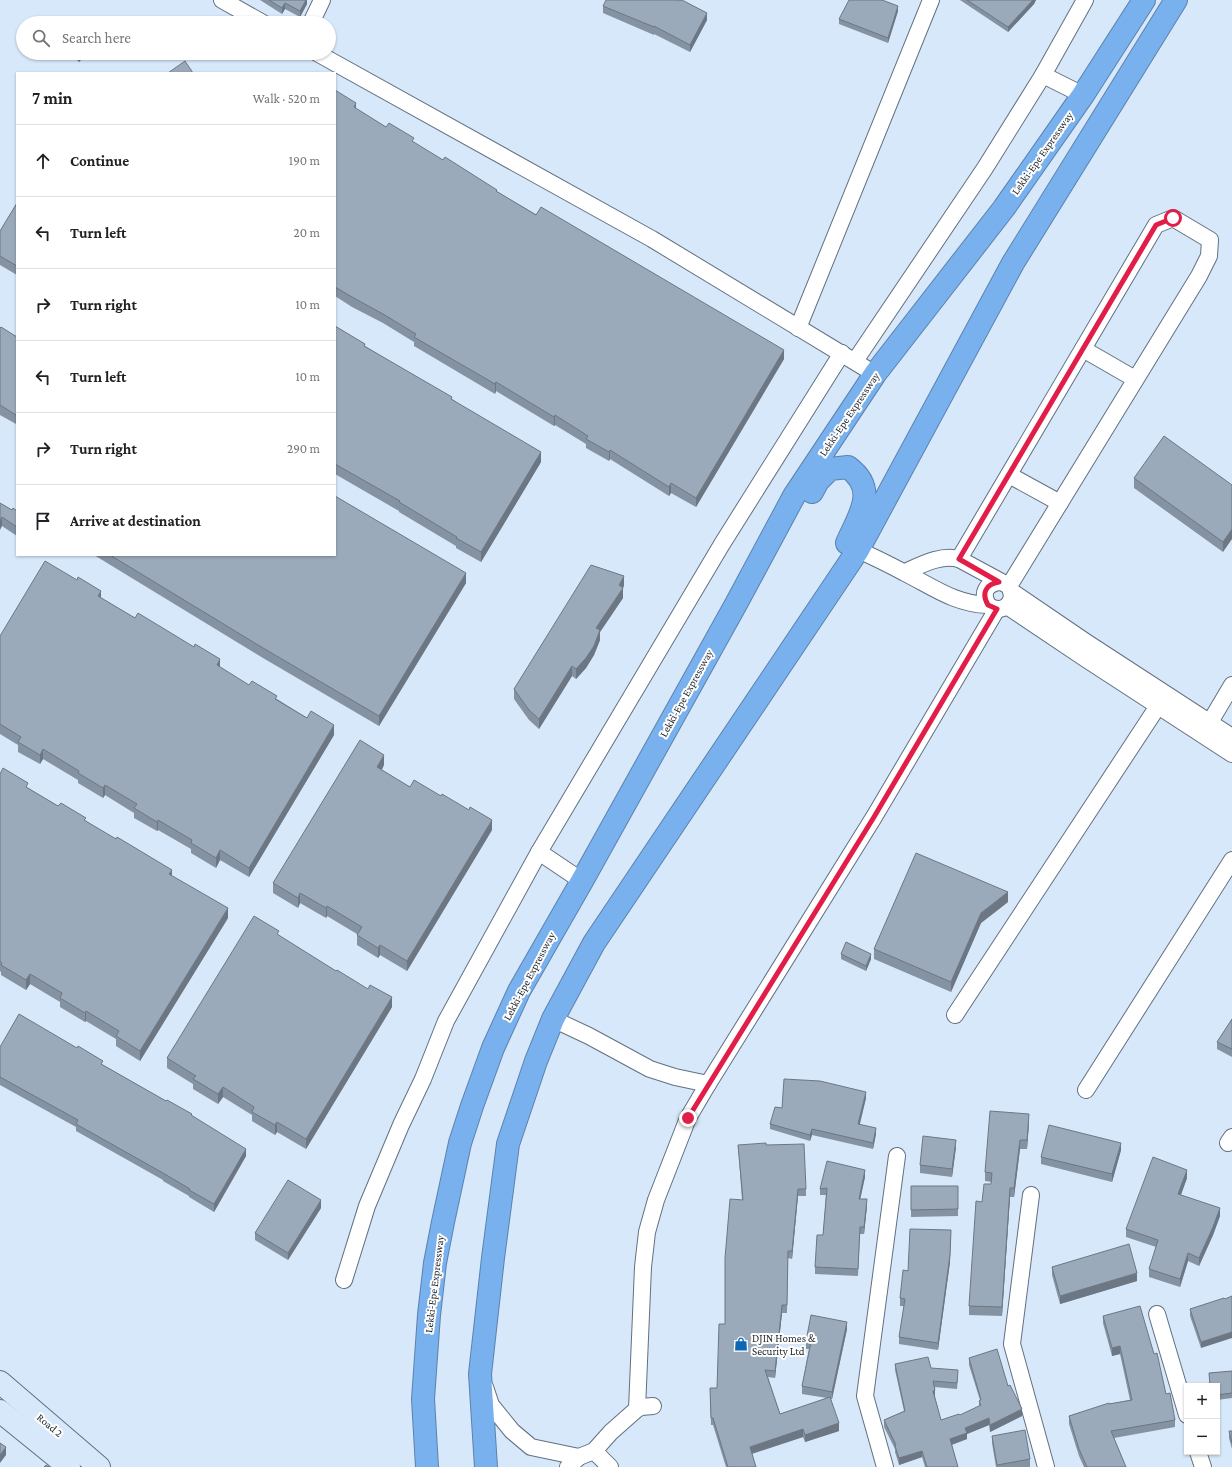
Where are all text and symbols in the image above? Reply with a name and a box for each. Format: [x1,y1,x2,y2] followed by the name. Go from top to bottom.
[16,16,336,60] search box
[30,27,52,49] icon: search
[62,30,131,46] text: Search here
[32,89,73,108] text: 7 min
[253,91,320,106] text: Walk · 520 m
[1009,109,1076,197] street label: Lekki-Epe Expressway
[32,150,54,172] icon: ahead
[70,153,129,169] text: Continue
[289,153,320,168] text: 190 m
[1164,209,1182,227] route start
[32,222,54,244] icon: left
[70,225,126,241] text: Turn left
[294,225,320,240] text: 20 m
[32,294,54,316] icon: right
[70,297,137,313] text: Turn right
[295,297,320,312] text: 10 m
[32,366,54,388] icon: left
[70,369,126,385] text: Turn left
[295,369,320,384] text: 10 m
[817,369,883,459] street label: Lekki-Epe Expressway
[32,438,54,460] icon: right
[70,441,137,457] text: Turn right
[287,441,320,456] text: 290 m
[32,510,54,532] icon: arrive
[70,513,201,529] text: Arrive at destination
[657,646,716,739] street label: Lekki-Epe Expressway
[501,929,559,1023] street label: Lekki-Epe Expressway
[679,1109,697,1127] route end
[422,1234,447,1334] street label: Lekki-Epe Expressway
[752,1332,816,1358] place label: DJIN Homes & Security Ltd
[733,1336,749,1352] shop icon: DJIN Homes & Security Ltd
[1184,1383,1220,1455] map controls
[1184,1383,1220,1419] button: +
[35,1411,65,1439] street label: Road 2
[1184,1419,1220,1455] button: −

